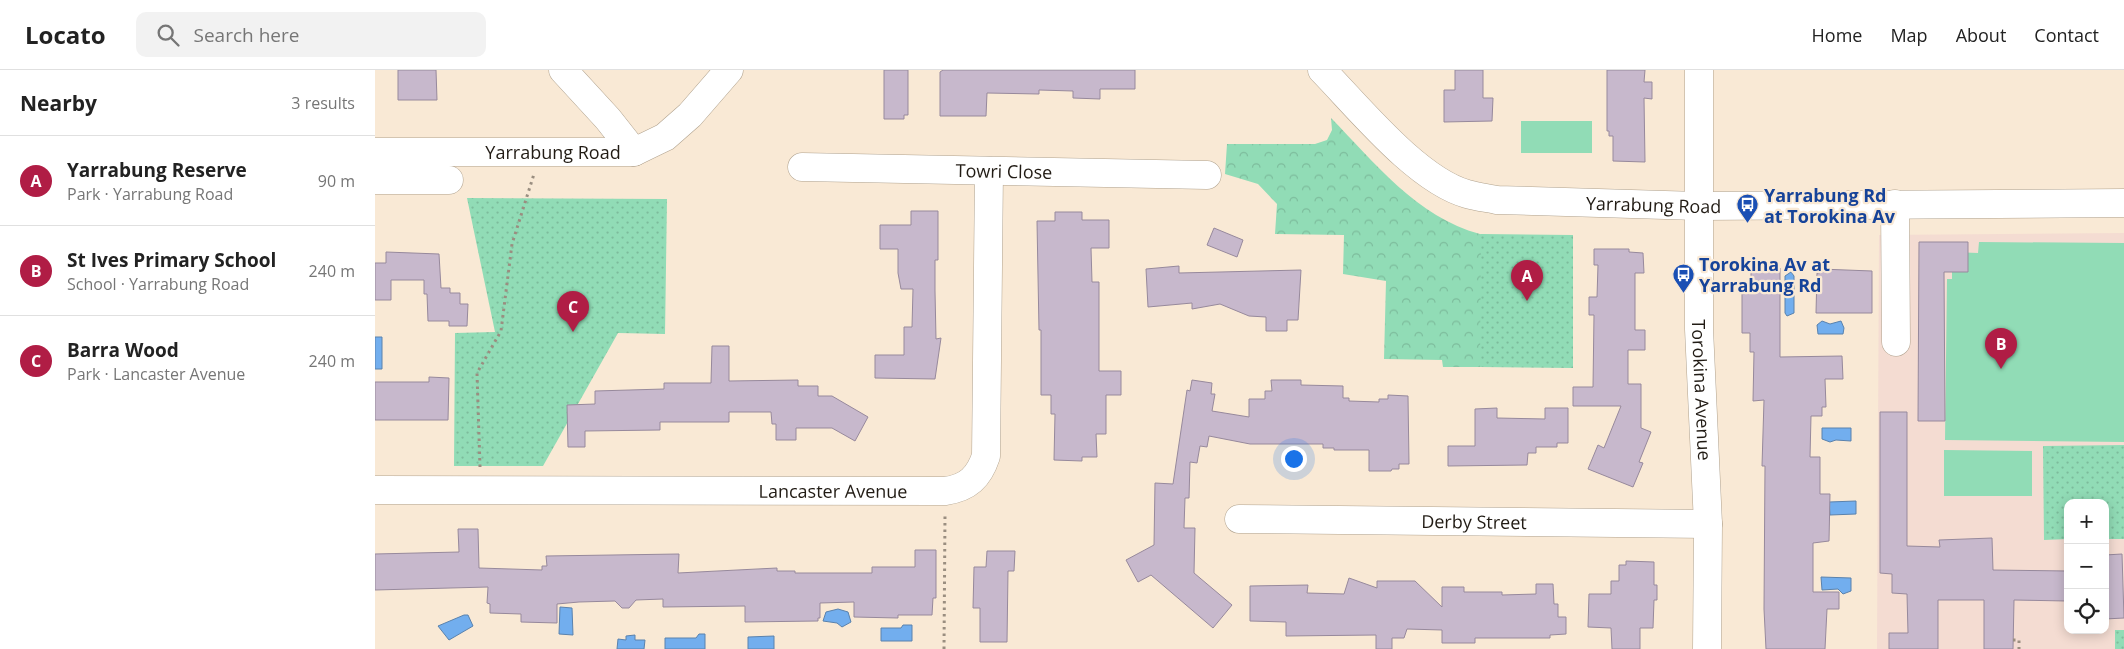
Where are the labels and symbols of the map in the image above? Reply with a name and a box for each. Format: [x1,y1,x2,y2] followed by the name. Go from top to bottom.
[485,140,621,164] street label: Yarrabung Road
[955,158,1053,184] street label: Towri Close
[1764,183,1896,228] place label: Yarrabung Rd at Torokina Av
[1586,191,1721,218] street label: Yarrabung Road
[1736,193,1760,224] bus stop icon: Yarrabung Rd at Torokina Av
[1699,252,1830,297] place label: Torokina Av at Yarrabung Rd
[1511,260,1543,301] pin: A
[1671,262,1695,293] bus stop icon: Torokina Av at Yarrabung Rd
[557,291,589,332] pin: C
[1687,319,1717,461] street label: Torokina Avenue
[1985,328,2017,369] pin: B
[1281,446,1307,472] your location
[758,479,908,503] street label: Lancaster Avenue
[1421,509,1527,534] street label: Derby Street

